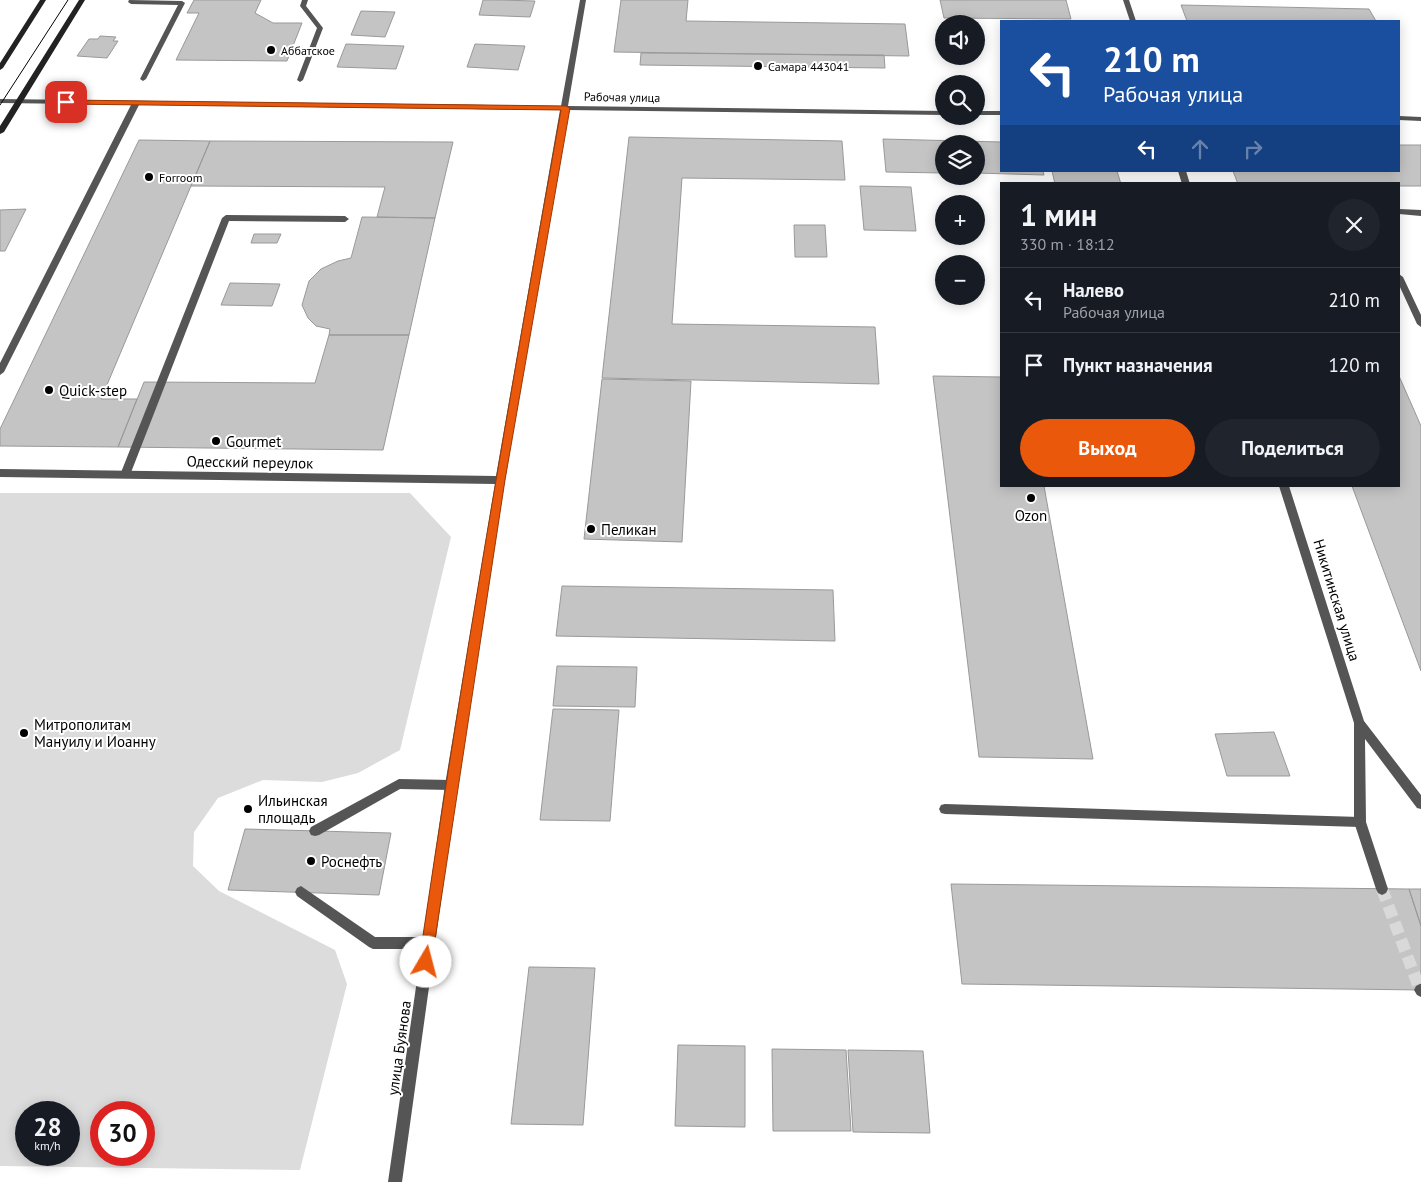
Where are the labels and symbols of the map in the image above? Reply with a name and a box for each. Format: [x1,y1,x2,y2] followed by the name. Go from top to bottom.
[281,43,335,58] place label: Аббатское
[265,44,277,56] marker: Аббатское
[768,59,849,74] place label: Самара 443041
[752,60,764,72] marker: Самара 443041
[45,81,87,123] pin
[584,89,660,105] street label: Рабочая улица
[159,170,202,185] place label: Forroom
[143,171,155,183] marker: Forroom
[59,381,127,400] place label: Quick-step
[43,384,55,396] marker: Quick-step
[226,432,281,451] place label: Gourmet
[210,435,222,447] marker: Gourmet
[186,451,314,473] street label: Одесский переулок
[1025,492,1037,504] marker: Ozon
[1015,506,1047,525] place label: Ozon
[601,520,657,539] place label: Пеликан
[585,523,597,535] marker: Пеликан
[1309,537,1365,663] street label: Никитинская улица
[34,715,156,751] place label: Митрополитам Мануилу и Иоанну
[18,727,30,739] marker: Митрополитам Мануилу и Иоанну
[258,791,328,827] place label: Ильинская площадь
[242,803,254,815] marker: Ильинская площадь
[321,852,382,871] place label: Роснефть
[305,855,317,867] marker: Роснефть
[399,935,451,987] position arrow
[383,999,415,1097] street label: улица Буянова
[90,1101,155,1166] speed limit sign: 30

